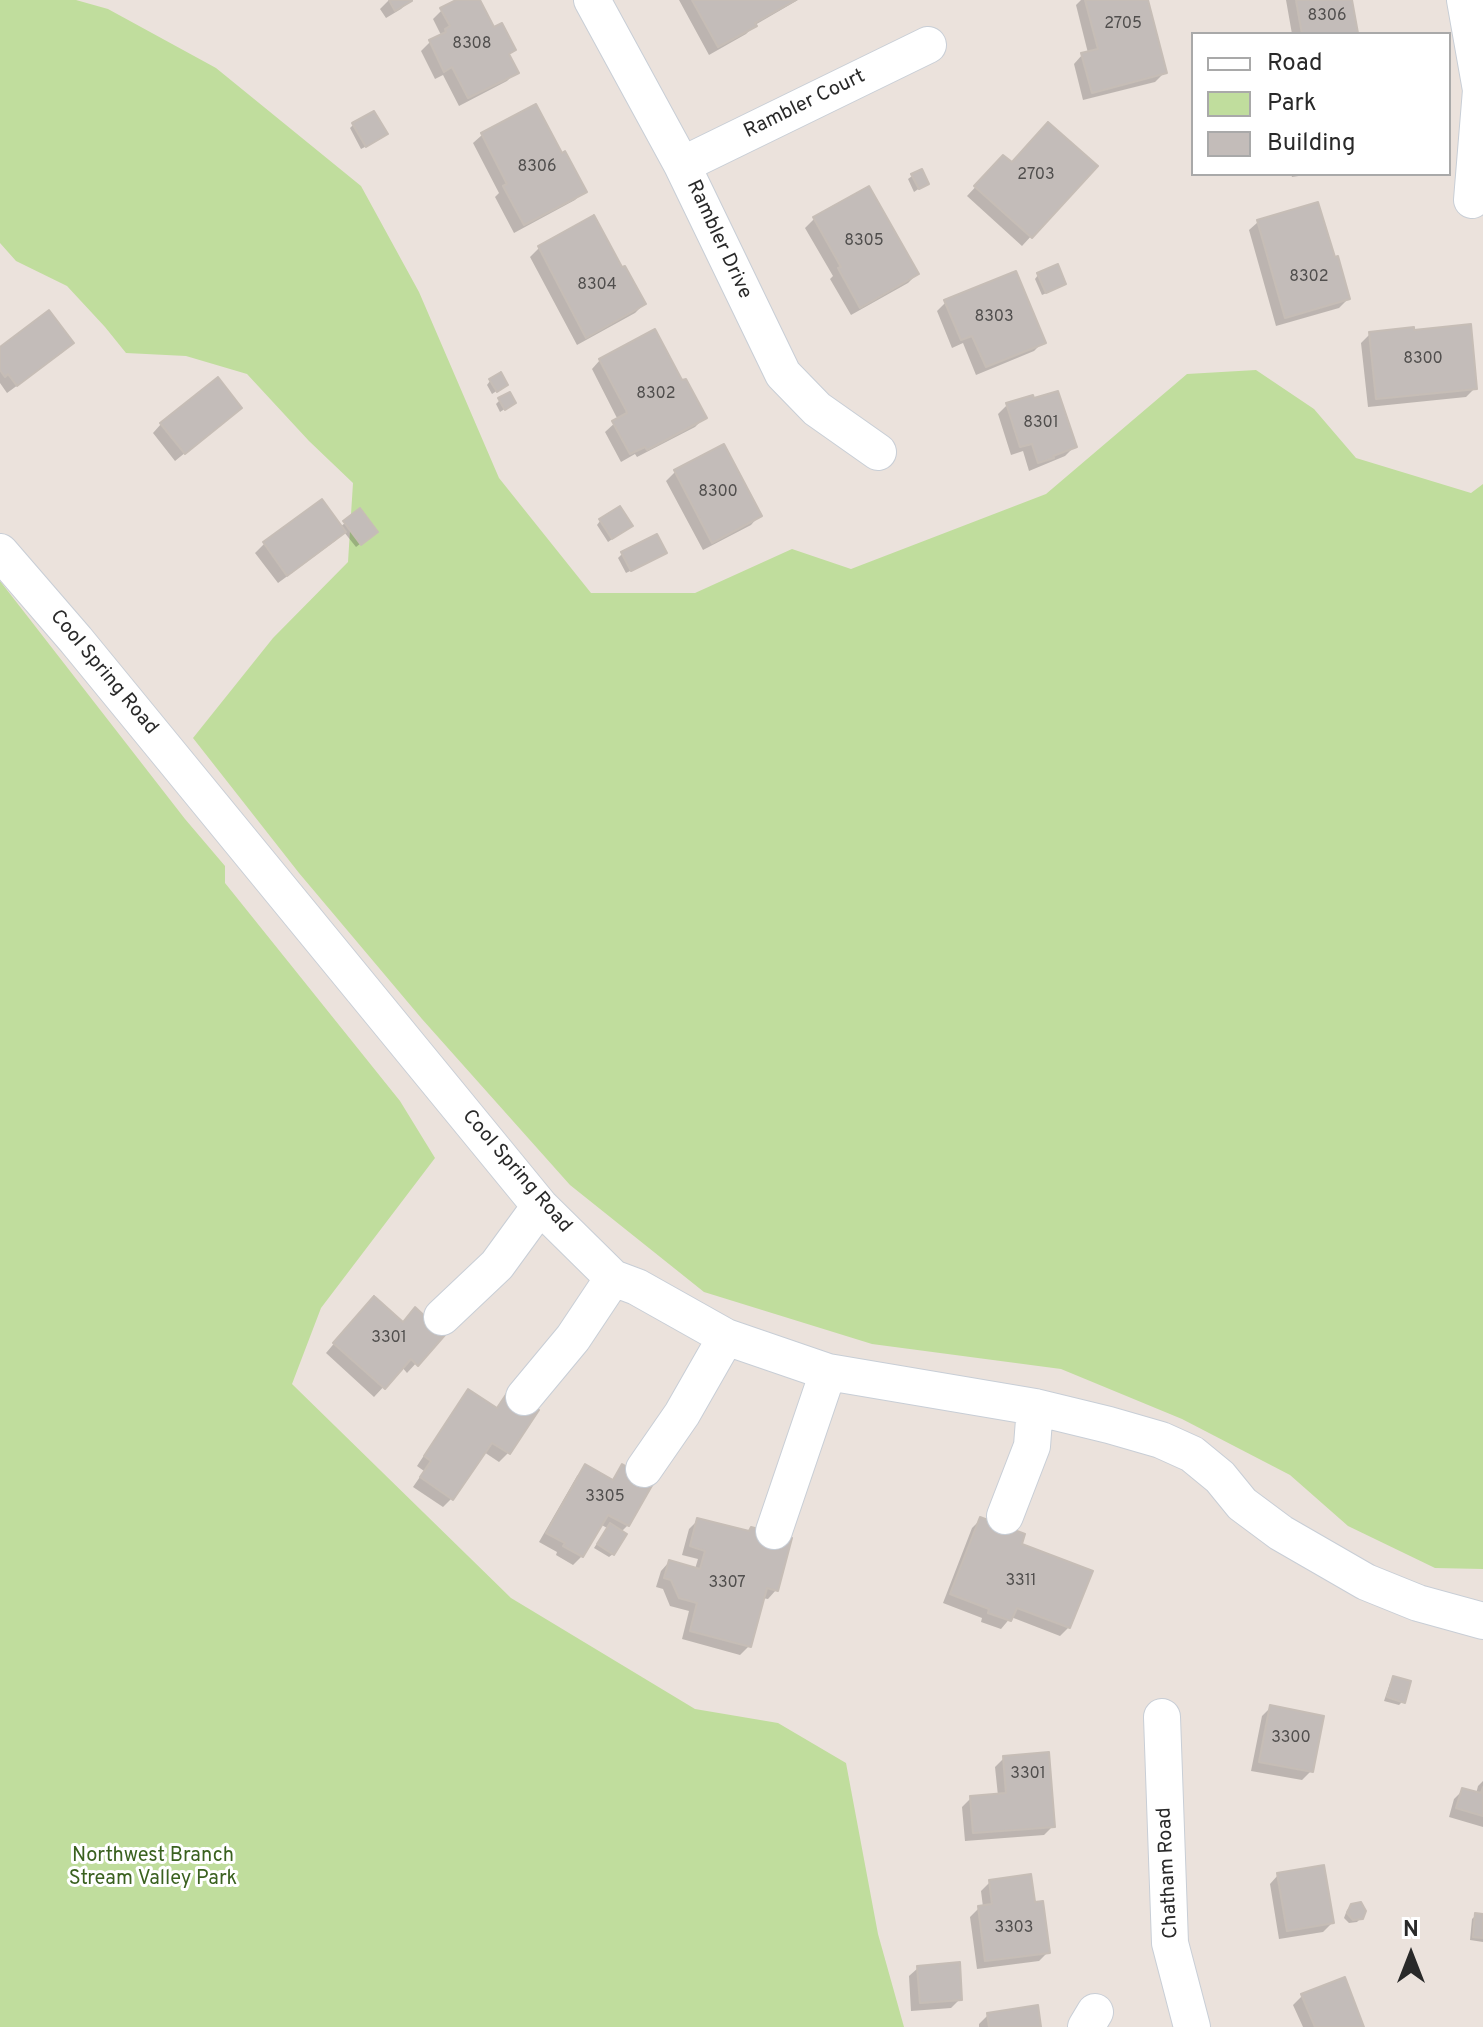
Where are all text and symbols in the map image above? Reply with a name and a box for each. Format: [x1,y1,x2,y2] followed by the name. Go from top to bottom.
[1307,7,1347,27] house number: 8306
[1104,15,1142,35] house number: 2705
[1191,32,1451,176] legend
[452,35,492,55] house number: 8308
[1267,49,1323,79] text: Road
[740,65,870,145] street label: Rambler Court
[1267,89,1317,119] text: Park
[1267,129,1356,159] text: Building
[517,158,557,178] house number: 8306
[1017,166,1055,186] house number: 2703
[680,177,756,303] street label: Rambler Drive
[844,232,884,252] house number: 8305
[1289,268,1329,288] house number: 8302
[577,276,617,296] house number: 8304
[974,308,1014,328] house number: 8303
[1403,350,1443,370] house number: 8300
[636,385,676,405] house number: 8302
[1023,414,1059,434] house number: 8301
[698,483,738,503] house number: 8300
[44,606,162,740] street label: Cool Spring Road
[456,1105,576,1239] street label: Cool Spring Road
[371,1329,407,1349] house number: 3301
[585,1488,625,1508] house number: 3305
[1005,1572,1037,1592] house number: 3311
[708,1574,746,1594] house number: 3307
[1271,1729,1311,1749] house number: 3300
[1010,1765,1046,1785] house number: 3301
[1154,1807,1184,1939] street label: Chatham Road
[69,1845,237,1892] park label: Northwest Branch Stream Valley Park
[1371,1915,1451,1995] north arrow
[1403,1917,1419,1944] text: N
[994,1919,1034,1939] house number: 3303

